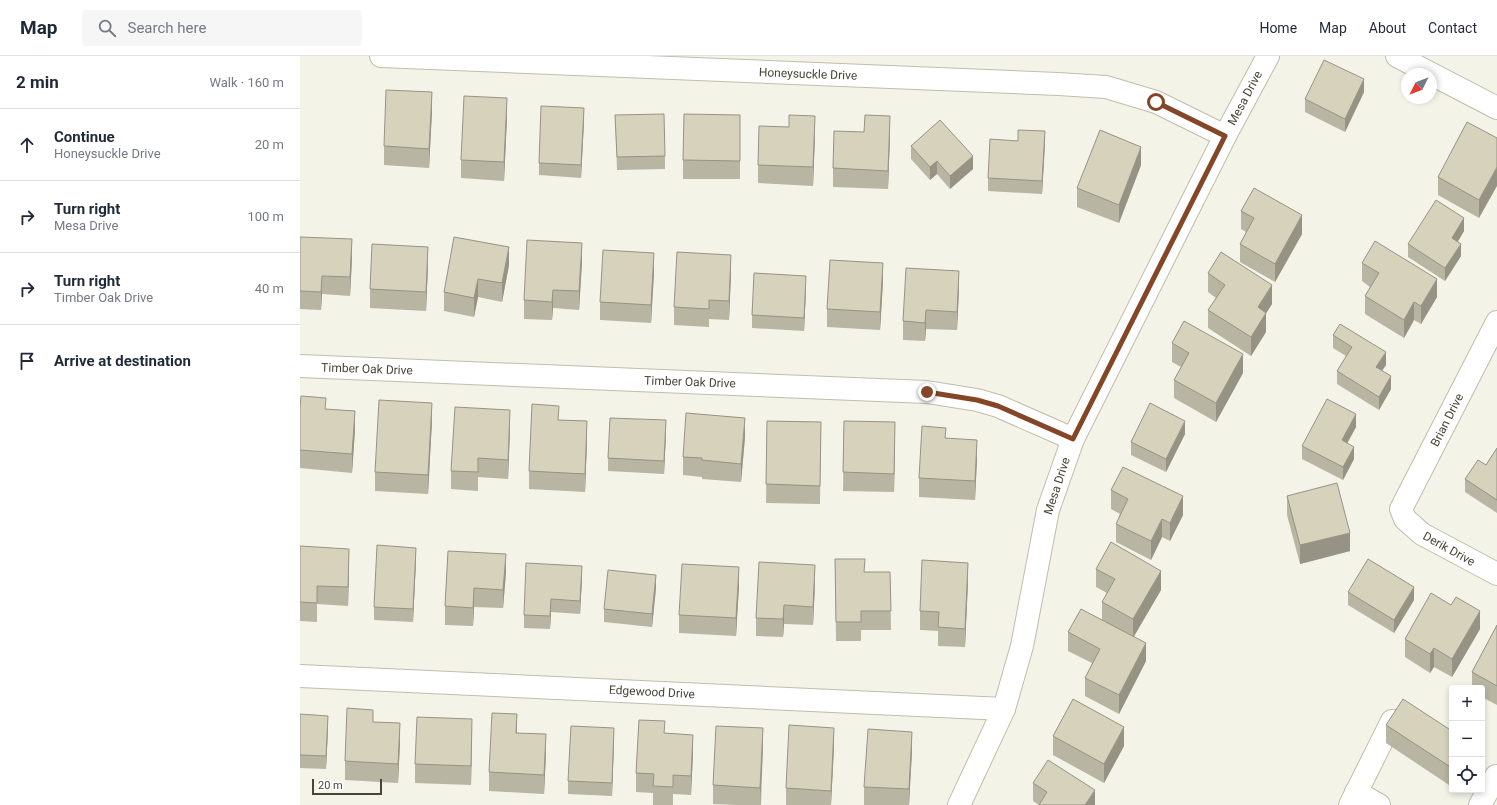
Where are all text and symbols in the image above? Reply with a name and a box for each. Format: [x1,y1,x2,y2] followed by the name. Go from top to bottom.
[82,10,362,46] search box
[20,16,58,39] text: Map
[96,17,118,39] icon: search
[128,19,206,37] text: Search here
[1259,20,1297,36] text: Home
[1319,20,1347,36] text: Map
[1369,20,1406,36] text: About
[1428,20,1477,36] text: Contact
[759,65,857,83] street label: Honeysuckle Drive
[1225,68,1265,128] street label: Mesa Drive
[1401,68,1437,104] north arrow
[16,72,59,92] text: 2 min
[209,75,284,90] text: Walk · 160 m
[1147,93,1165,111] route start
[54,128,115,146] text: Continue
[16,134,38,156] icon: ahead
[255,137,284,152] text: 20 m
[54,146,161,161] text: Honeysuckle Drive
[54,200,120,218] text: Turn right
[16,206,38,228] icon: right
[247,209,284,224] text: 100 m
[54,218,118,233] text: Mesa Drive
[54,272,120,290] text: Turn right
[16,278,38,300] icon: right
[255,281,284,296] text: 40 m
[54,290,153,305] text: Timber Oak Drive
[16,350,38,372] icon: arrive
[54,352,191,370] text: Arrive at destination
[321,360,413,378] street label: Timber Oak Drive
[644,373,736,391] street label: Timber Oak Drive
[918,383,936,401] route end
[1428,391,1466,449] street label: Brian Drive
[1041,456,1073,516] street label: Mesa Drive
[1421,529,1477,569] street label: Derik Drive
[609,683,695,701] street label: Edgewood Drive
[1449,685,1485,793] map controls
[1449,685,1485,721] button: +
[1449,721,1485,757] button: −
[1449,757,1485,793] button: locate
[312,777,382,796] scale bar
[318,779,343,792] text: 20 m

